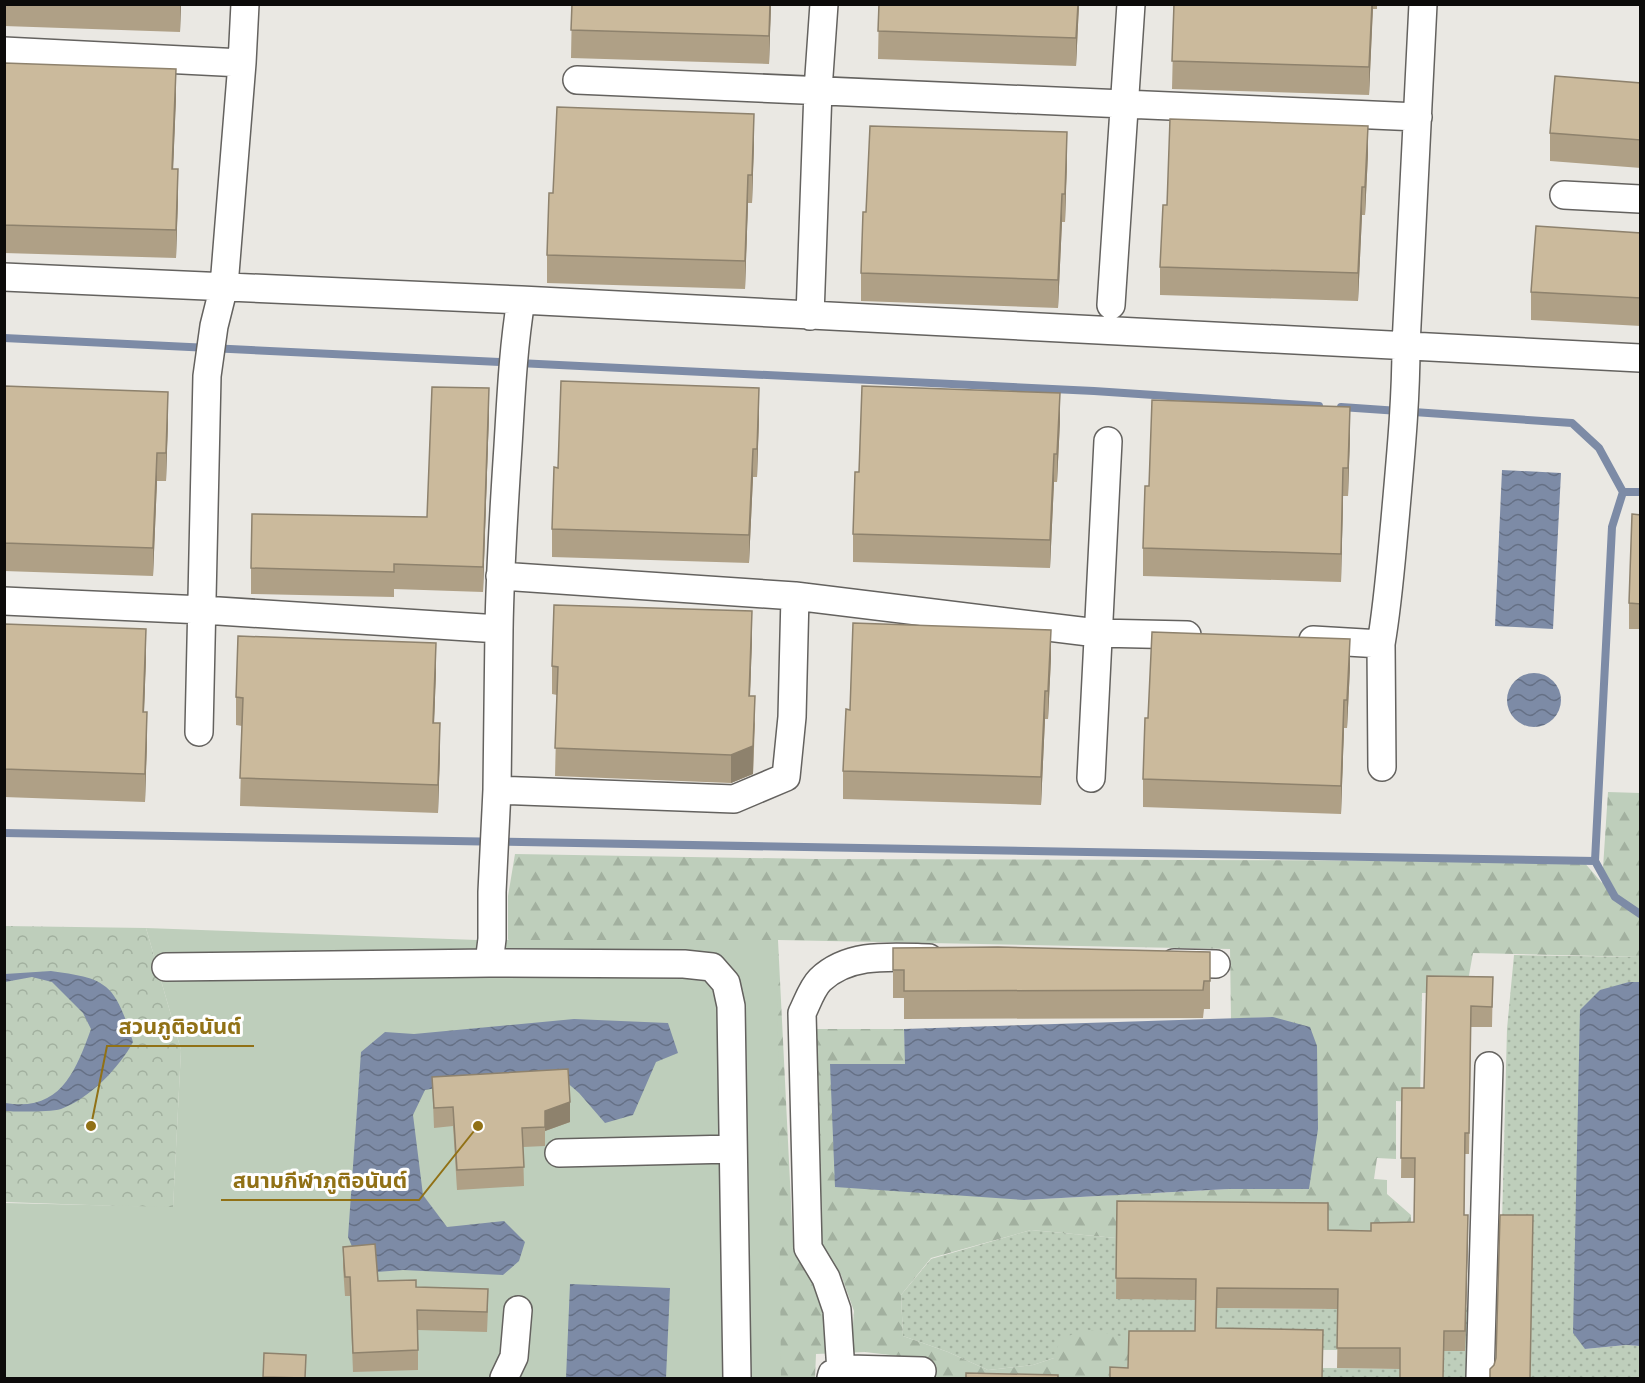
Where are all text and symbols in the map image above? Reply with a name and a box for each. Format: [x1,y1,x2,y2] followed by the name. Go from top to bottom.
[107,1006,254,1046] callout: สวนภูติอนันต์
[118,1010,242,1042] text: สวนภูติอนันต์
[221,1160,419,1200] callout: สนามกีฬาภูติอนันต์
[233,1164,407,1196] text: สนามกีฬาภูติอนันต์

